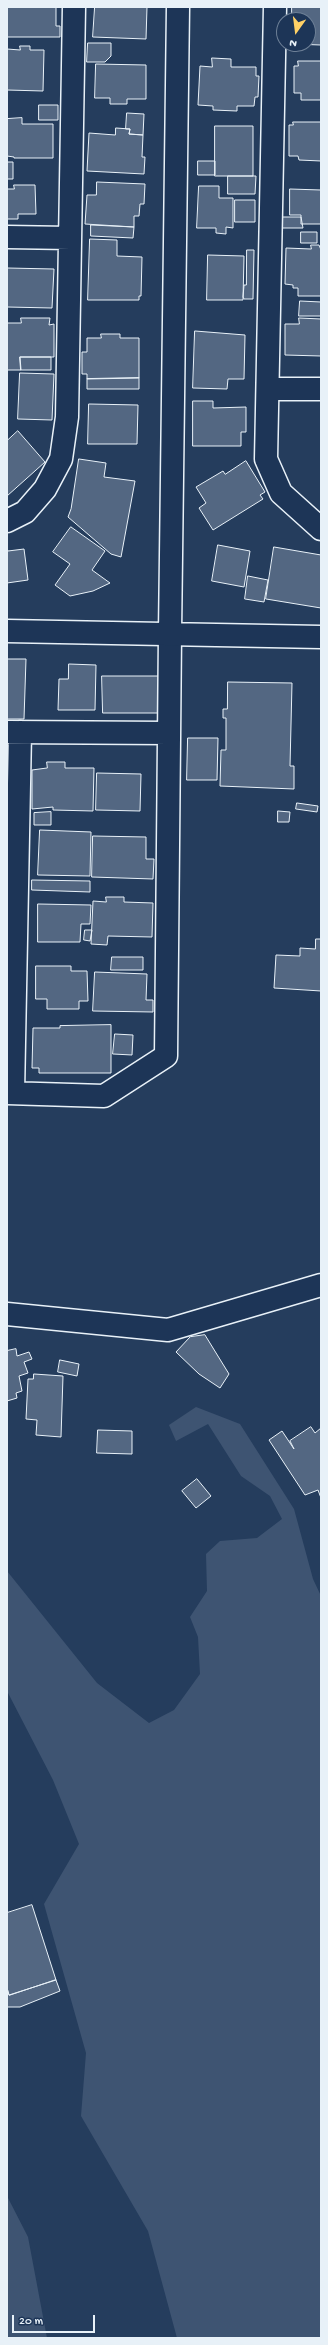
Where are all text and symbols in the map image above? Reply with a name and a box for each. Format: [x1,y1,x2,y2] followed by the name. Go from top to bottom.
[276,12,316,52] north arrow
[288,36,298,49] text: N
[14,2307,97,2333] scale bar
[19,2315,43,2329] text: 20 m

